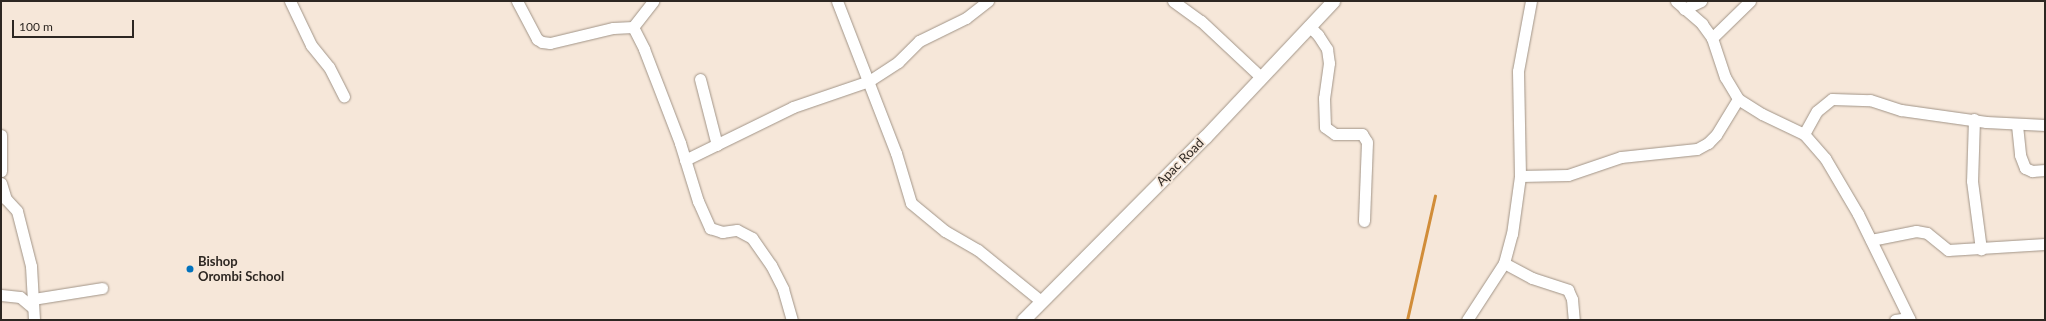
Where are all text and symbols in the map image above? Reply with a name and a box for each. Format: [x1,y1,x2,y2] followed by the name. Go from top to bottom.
[14,12,136,38] scale bar
[19,19,53,34] text: 100 m
[1153,135,1207,189] street label: Apac Road
[198,254,284,285] place label: Bishop Orombi School
[185,264,195,274] marker: Bishop Orombi School

